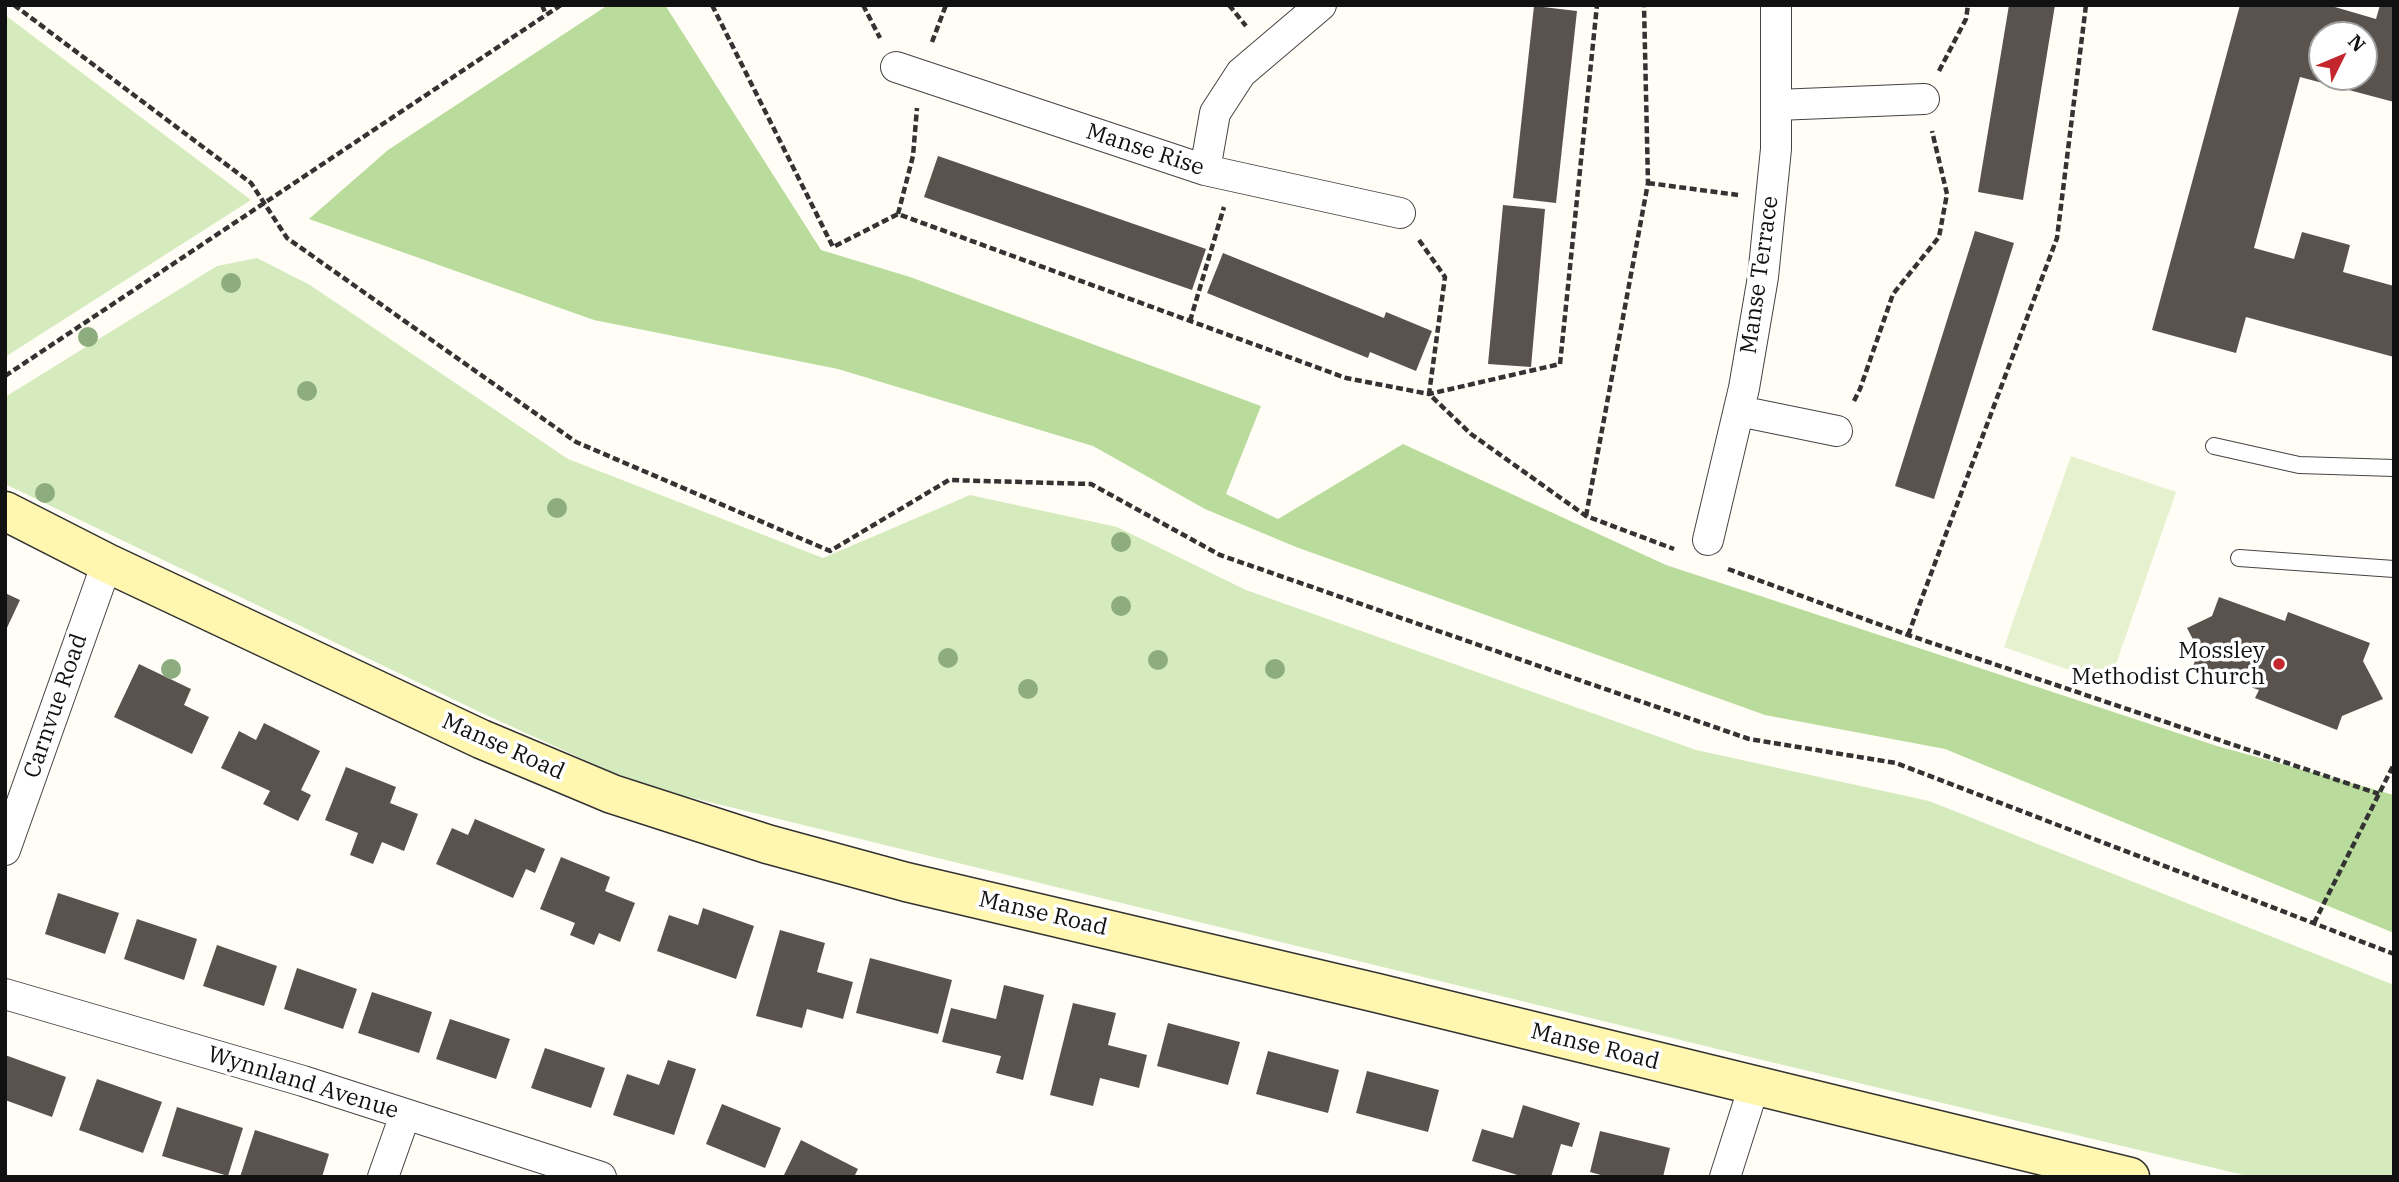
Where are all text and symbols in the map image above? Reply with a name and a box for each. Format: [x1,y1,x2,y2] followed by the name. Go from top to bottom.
[2308,21,2378,91] north arrow
[2343,29,2371,57] text: N
[1083,118,1207,182] street label: Manse Rise
[1735,194,1785,356] street label: Manse Terrace
[18,630,94,782] street label: Carnvue Road
[2071,637,2265,691] place label: Mossley Methodist Church
[2271,656,2287,672] marker: Mossley Methodist Church
[438,708,568,786] street label: Manse Road
[976,886,1110,942] street label: Manse Road
[1528,1018,1662,1076] street label: Manse Road
[204,1041,402,1125] street label: Wynnland Avenue

